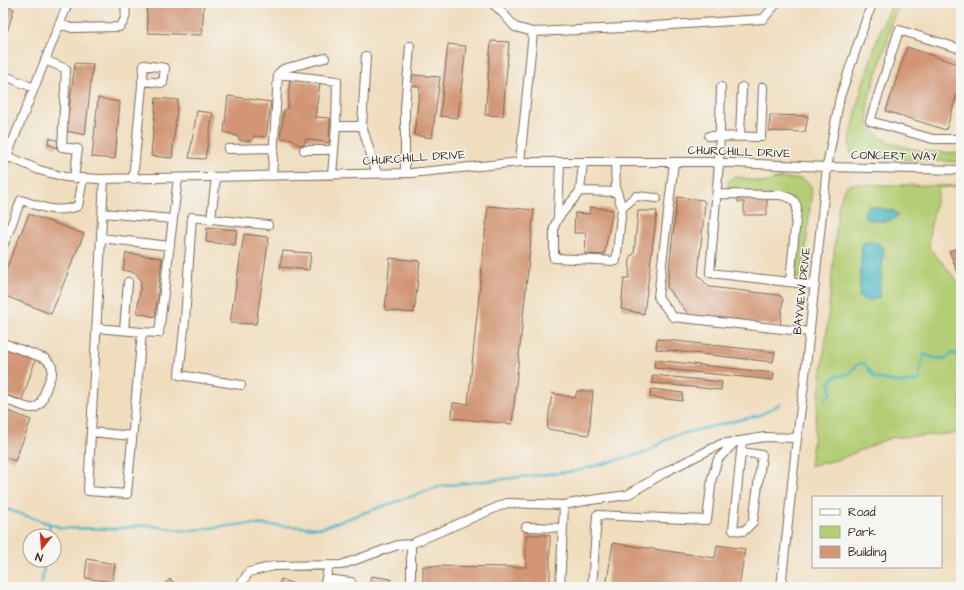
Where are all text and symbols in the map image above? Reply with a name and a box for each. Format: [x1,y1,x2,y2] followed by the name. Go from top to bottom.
[687,142,791,162] street label: CHURCHILL DRIVE
[362,146,466,170] street label: CHURCHILL DRIVE
[851,147,938,165] street label: CONCERT WAY
[789,246,815,336] street label: BAYVIEW DRIVE
[812,496,942,568] legend
[848,504,876,521] text: Road
[848,524,876,541] text: Park
[22,528,62,568] north arrow
[848,544,886,562] text: Building
[34,549,45,565] text: N

